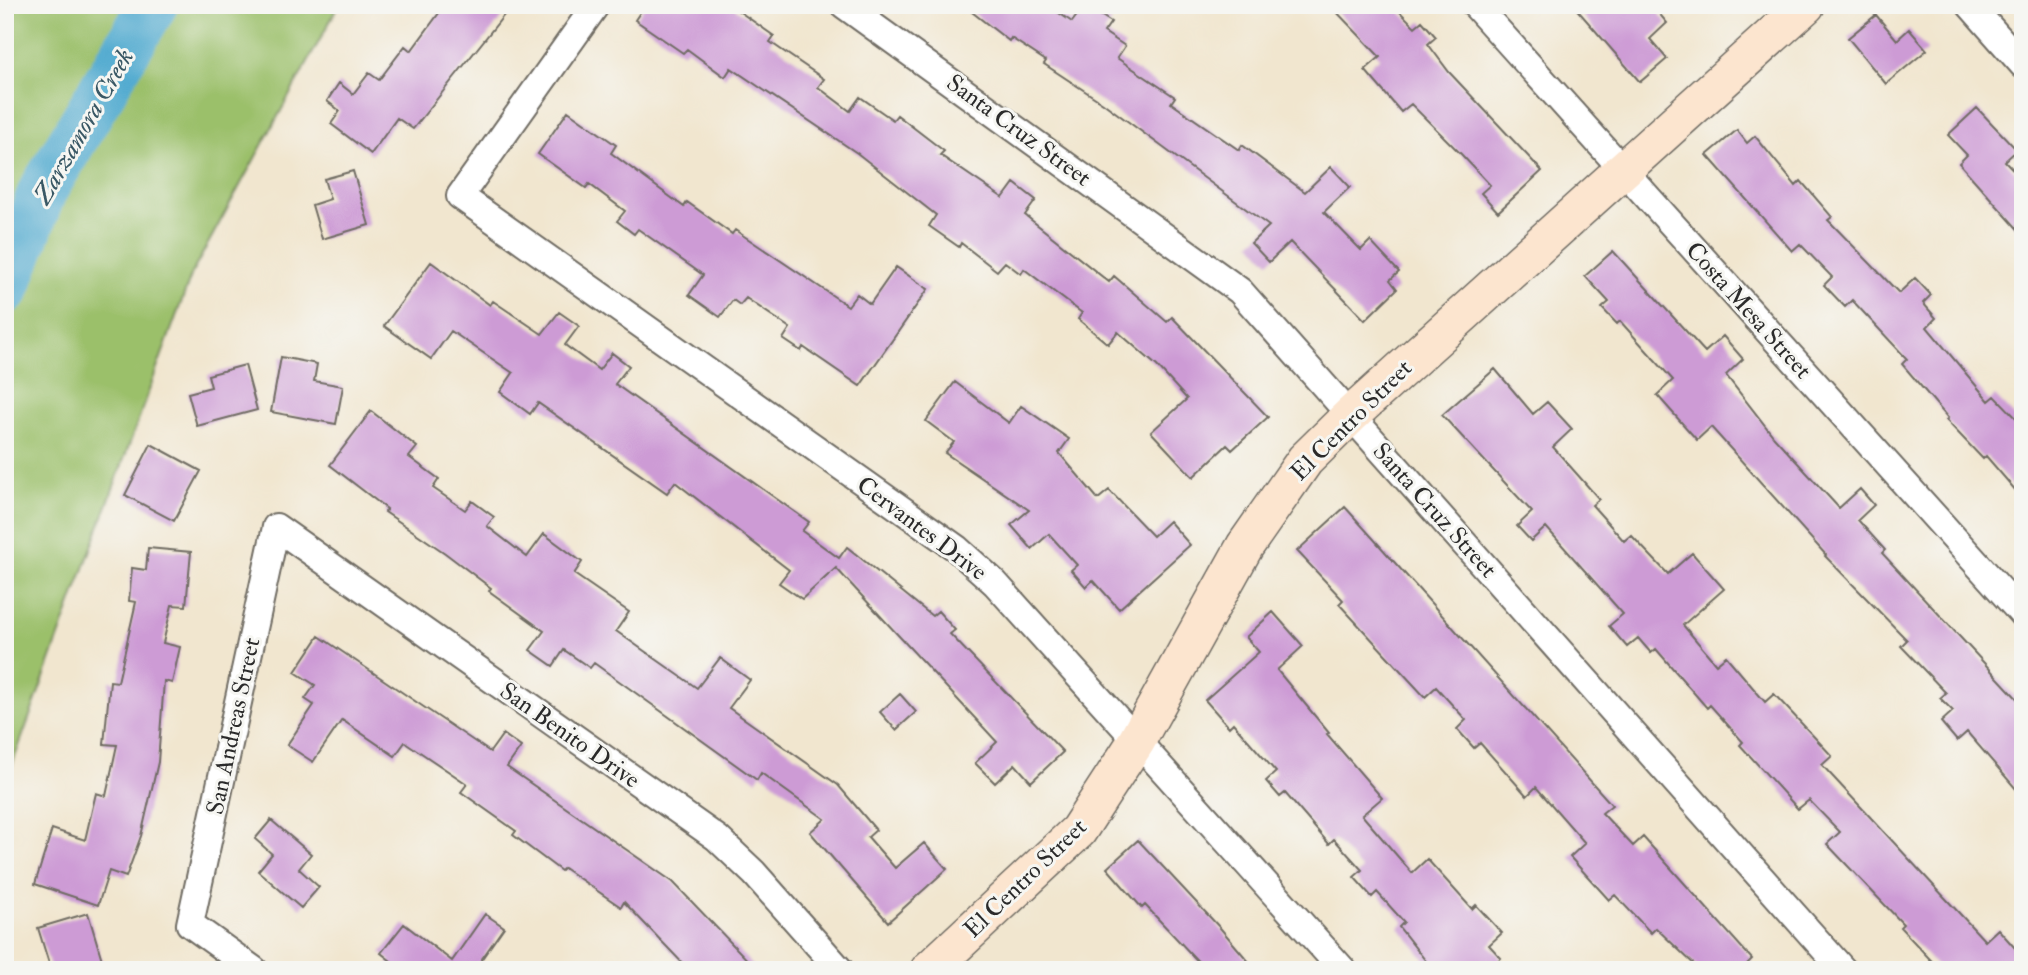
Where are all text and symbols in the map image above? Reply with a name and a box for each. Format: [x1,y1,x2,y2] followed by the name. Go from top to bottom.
[26,43,141,211] water label: Zarzamora Creek
[940,67,1097,193] street label: Santa Cruz Street
[1679,235,1818,385] street label: Costa Mesa Street
[1284,353,1419,488] street label: El Centro Street
[1366,436,1504,585] street label: Santa Cruz Street
[850,469,993,587] street label: Cervantes Drive
[200,635,267,817] street label: San Andreas Street
[494,676,646,795] street label: San Benito Drive
[957,812,1094,945] street label: El Centro Street

